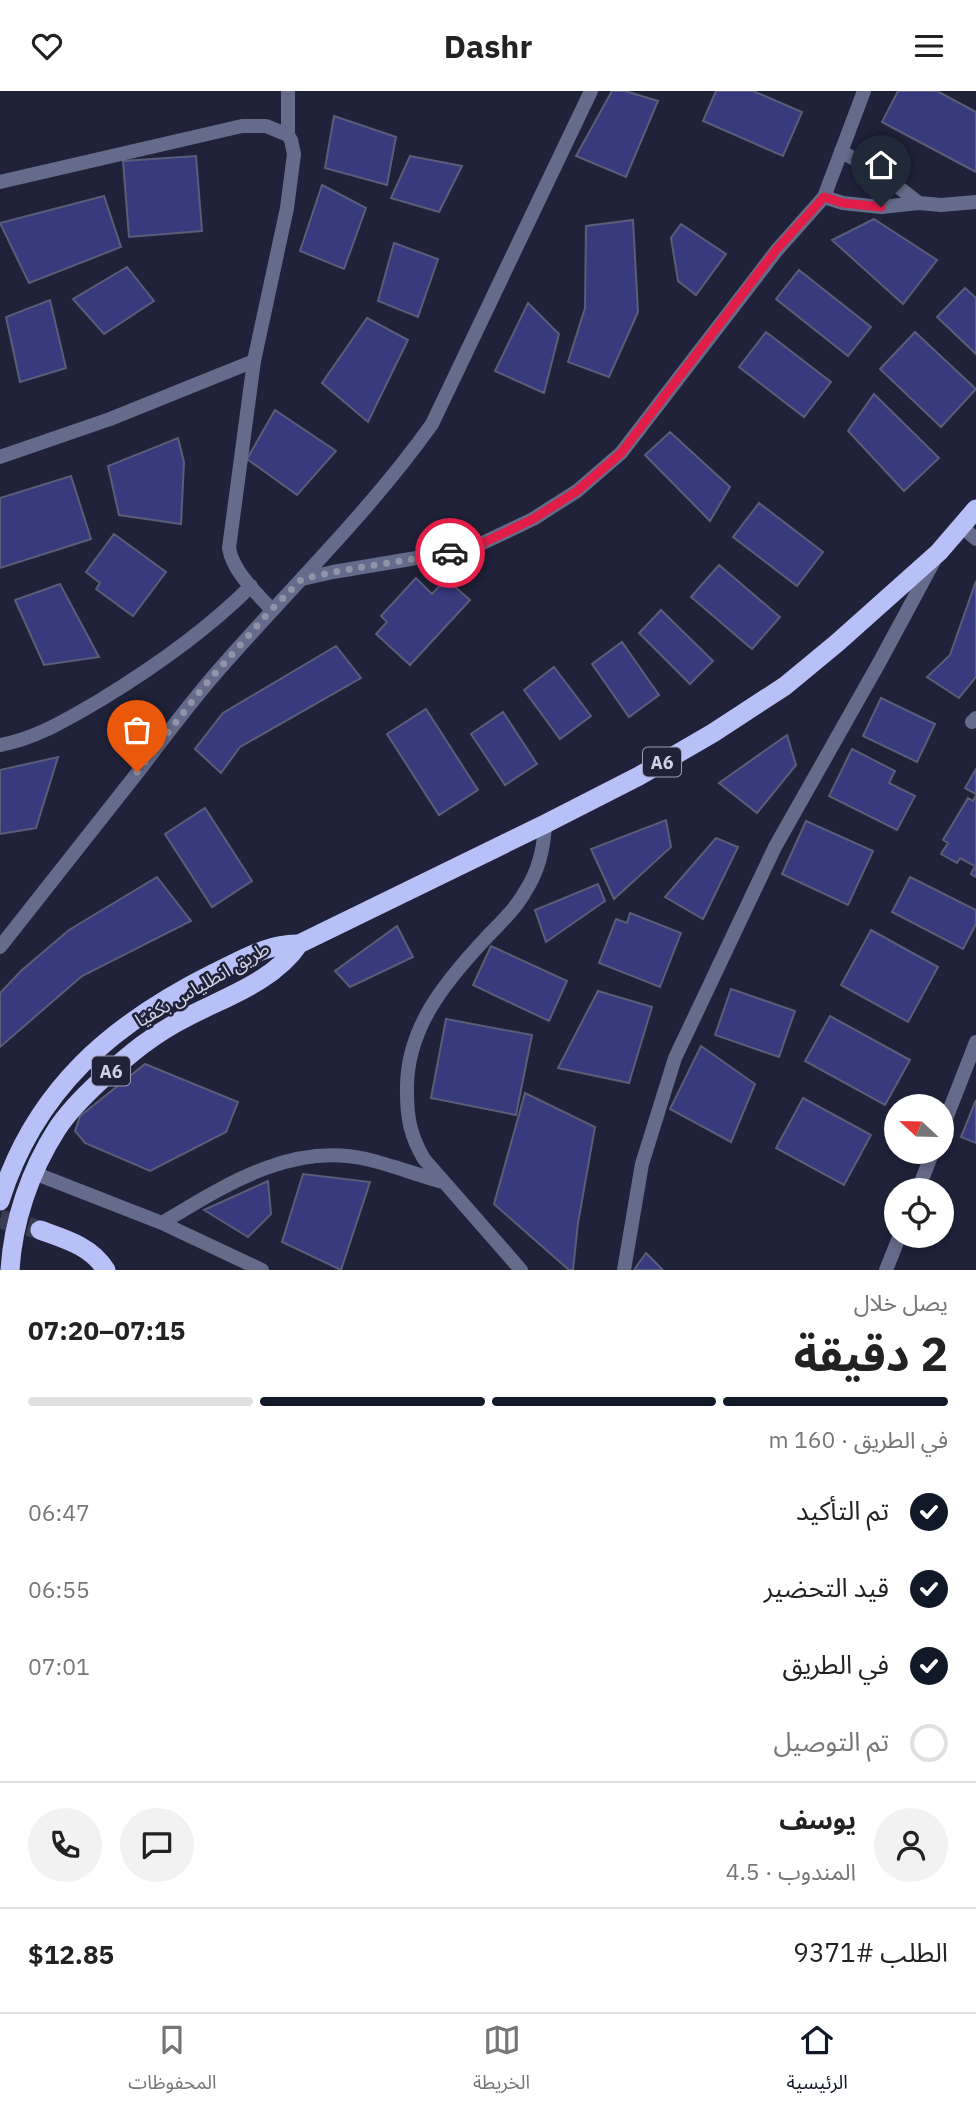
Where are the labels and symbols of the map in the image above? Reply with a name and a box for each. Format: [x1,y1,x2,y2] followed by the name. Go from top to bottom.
[851,135,911,207] pin
[415,518,485,588] courier
[107,700,167,772] pin
[643,747,681,777] road number: A6
[131,936,274,1032] street label: طريق انطلياس بكفيّا
[92,1056,130,1086] road number: A6
[884,1094,954,1164] north arrow

